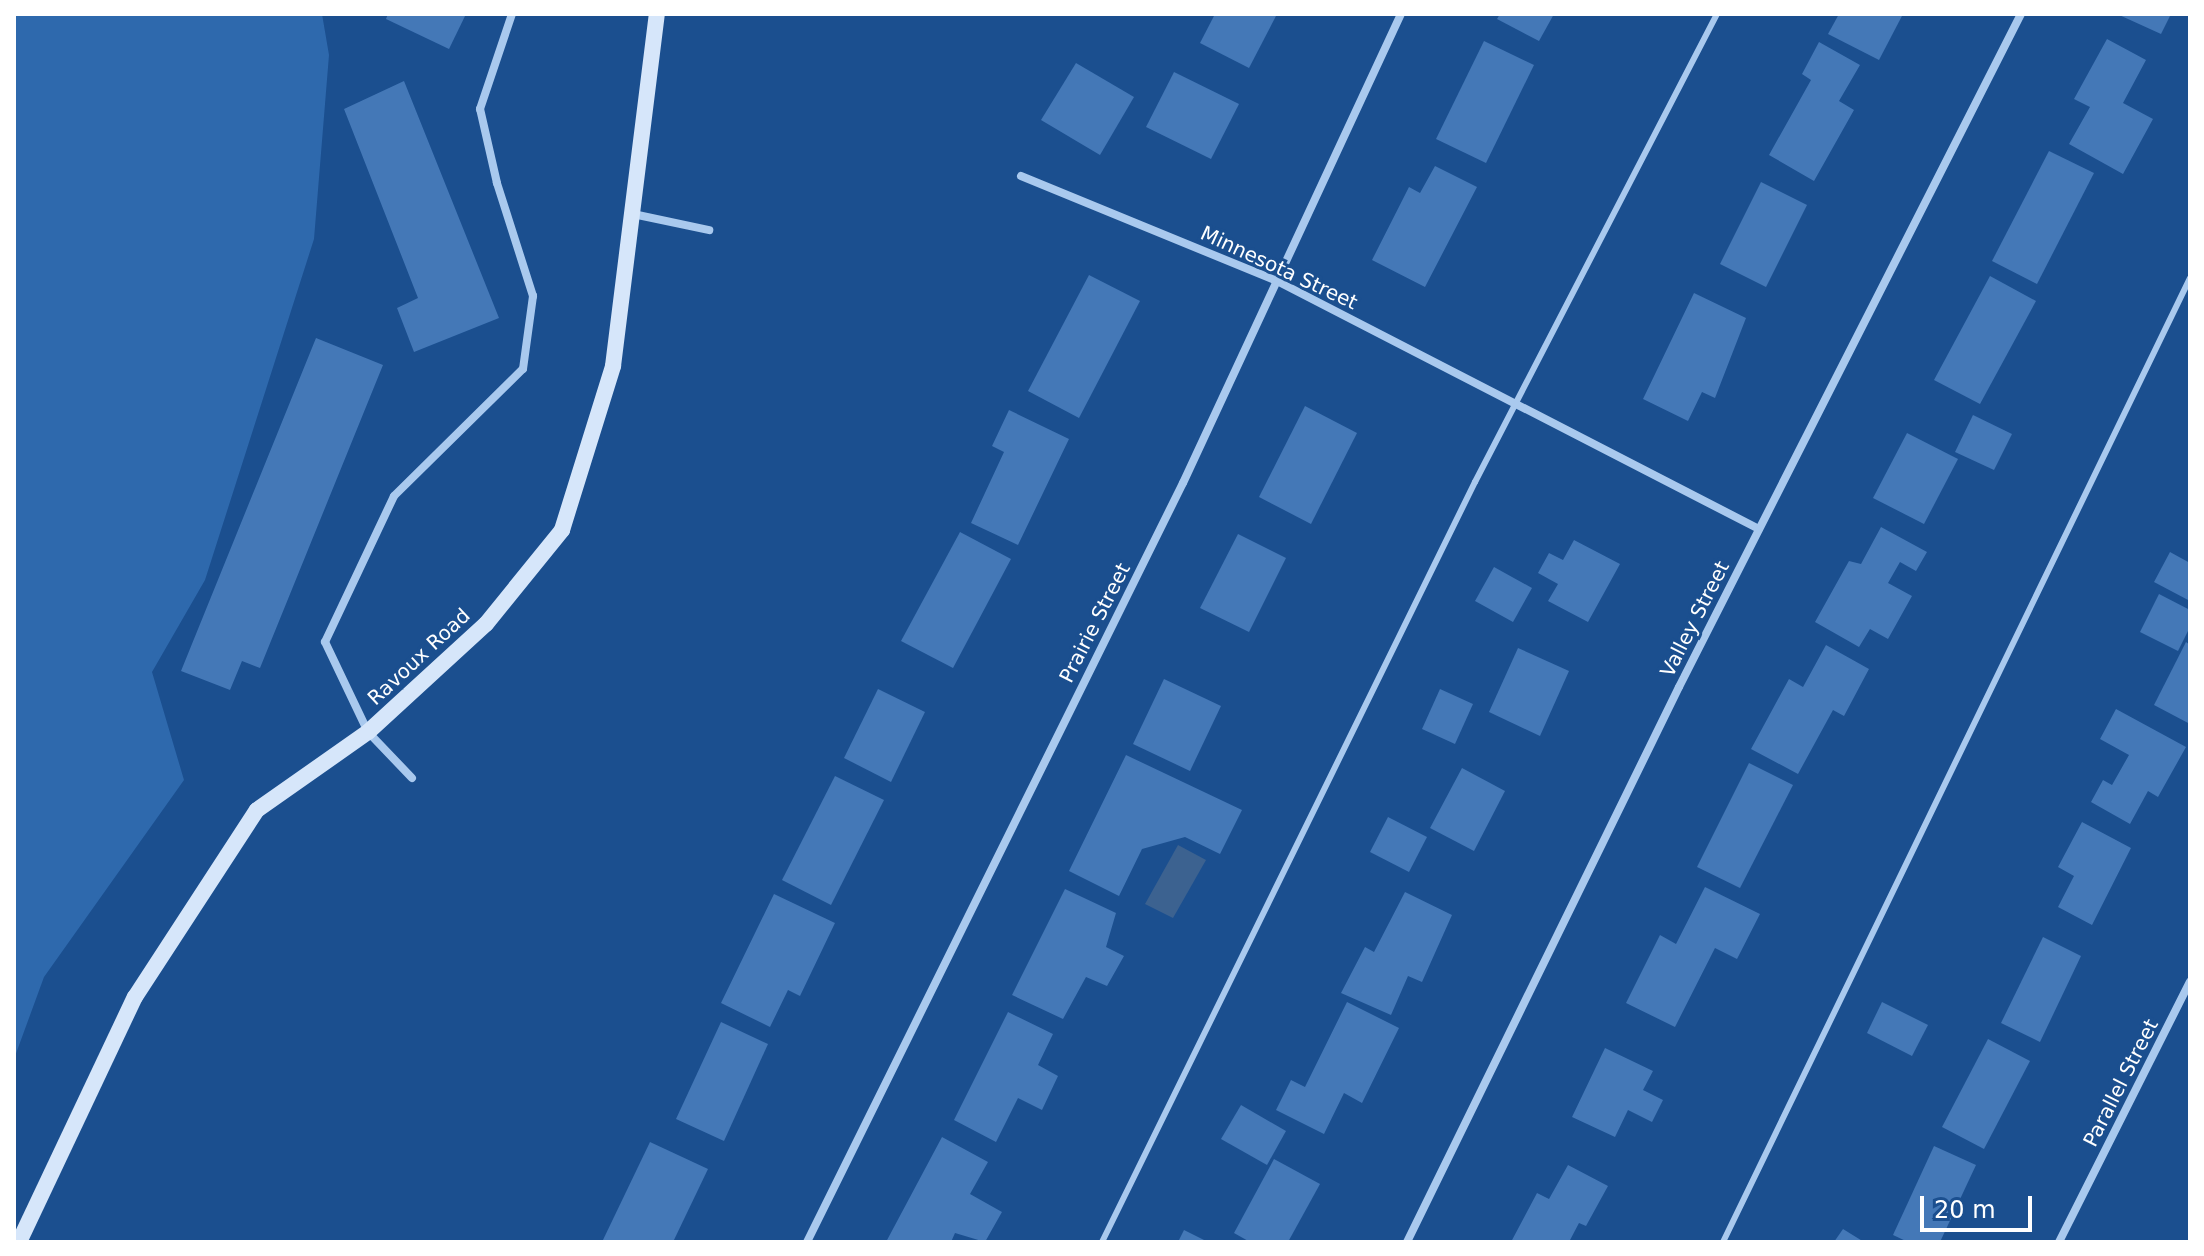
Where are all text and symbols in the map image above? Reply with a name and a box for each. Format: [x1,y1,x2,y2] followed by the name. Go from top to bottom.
[1197,221,1361,315] street label: Minnesota Street
[1656,557,1734,681] street label: Valley Street
[1055,559,1135,687] street label: Prairie Street
[363,604,475,710] street label: Ravoux Road
[2079,1015,2163,1151] street label: Parallel Street
[1924,1180,2036,1230] scale bar
[1934,1196,1996,1224] text: 20 m

